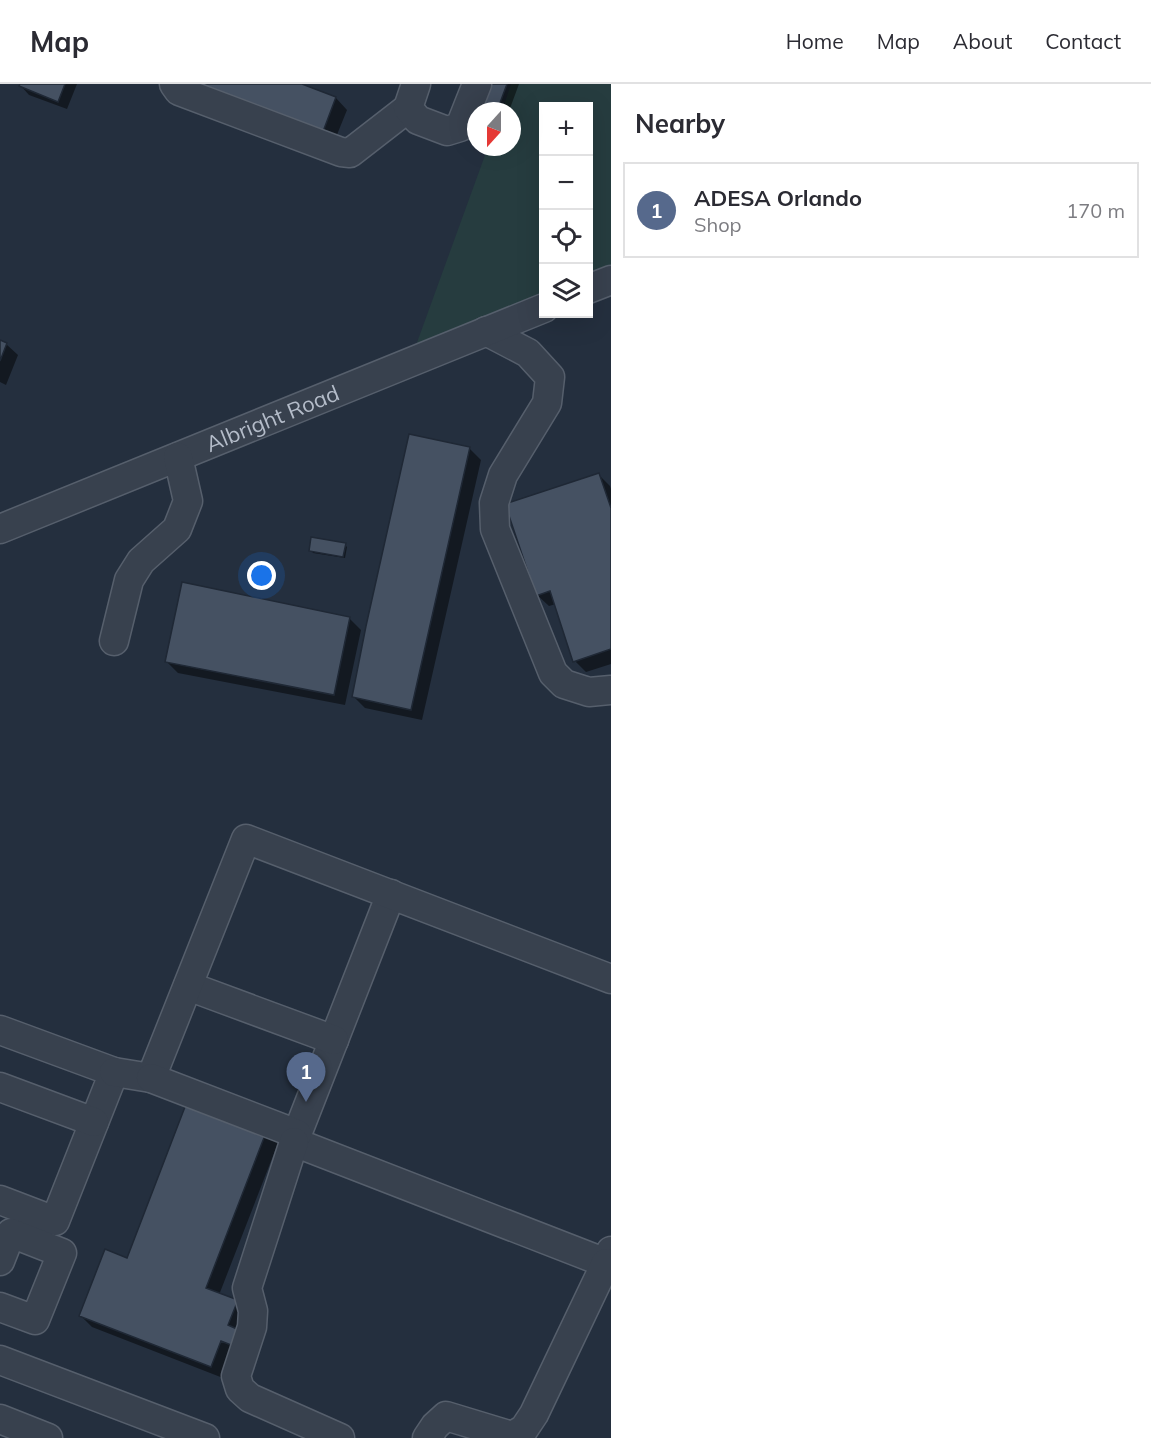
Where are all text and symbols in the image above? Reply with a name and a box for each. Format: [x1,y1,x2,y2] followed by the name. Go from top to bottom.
[30,24,89,59] text: Map
[786,28,844,54] text: Home
[877,28,920,54] text: Map
[953,28,1012,54] text: About
[1045,28,1121,54] text: Contact
[467,102,521,156] north arrow
[539,102,593,318] map controls
[539,102,593,156] button: +
[635,107,725,140] text: Nearby
[539,156,593,210] button: −
[694,184,862,212] text: ADESA Orlando
[651,198,663,223] text: 1
[1066,198,1125,223] text: 170 m
[539,210,593,264] button: locate
[694,212,742,237] text: Shop
[539,264,593,318] button: layers
[202,379,343,458] street label: Albright Road
[247,561,276,590] your location
[286,1052,326,1102] pin: 1

